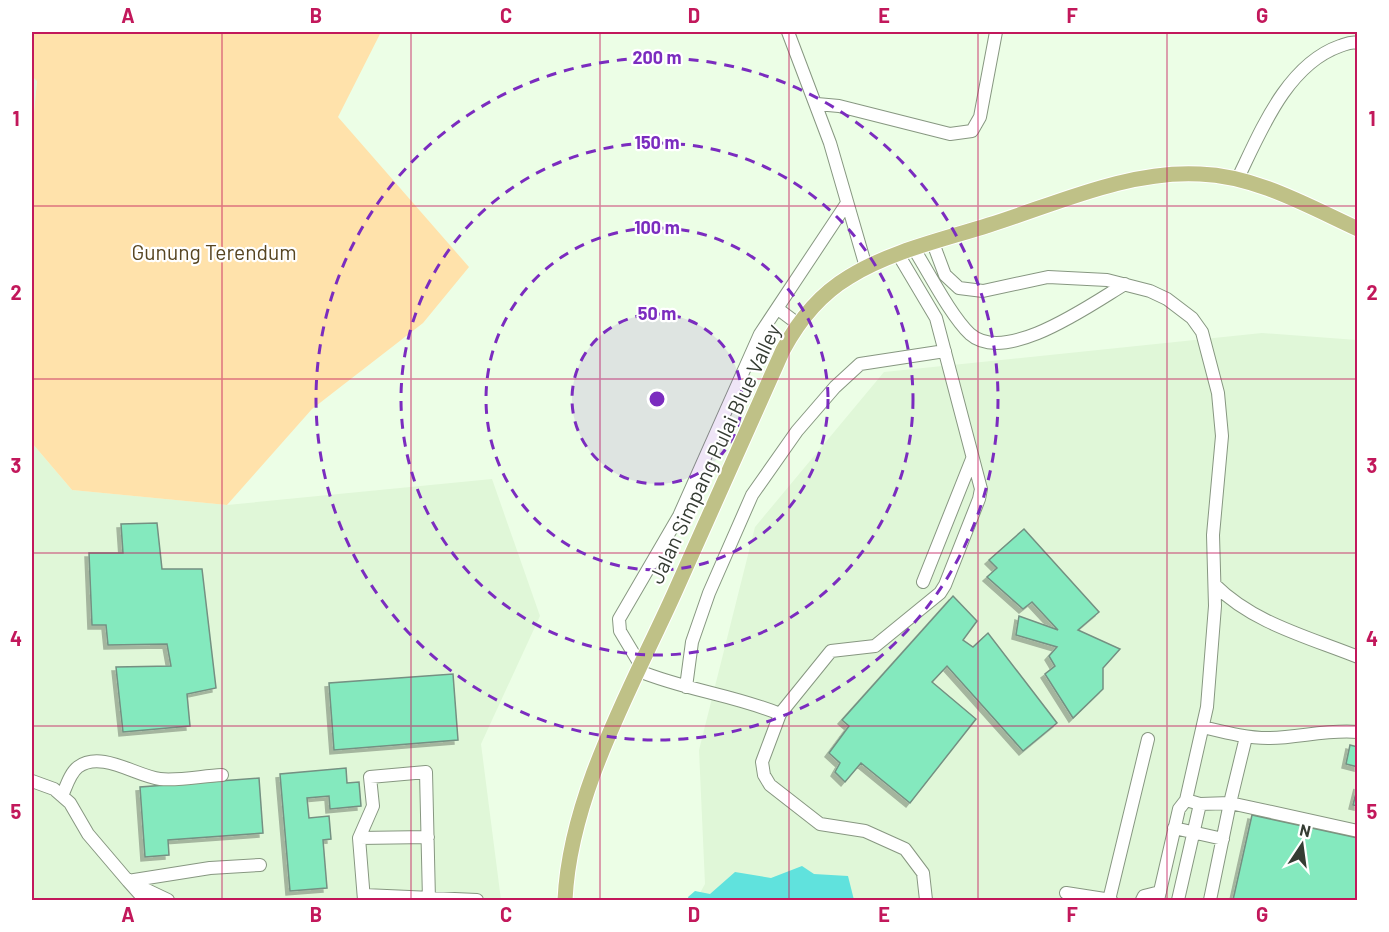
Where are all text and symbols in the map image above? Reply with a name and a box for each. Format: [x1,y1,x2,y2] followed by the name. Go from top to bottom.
[121,3,135,27] text: A
[310,3,322,27] text: B
[500,3,512,27] text: C
[688,3,700,27] text: D
[878,3,890,27] text: E
[1066,3,1078,27] text: F
[1256,3,1268,27] text: G
[632,46,682,68] text: 200 m
[12,106,20,130] text: 1
[1368,106,1376,130] text: 1
[635,131,679,153] text: 150 m
[634,216,680,238] text: 100 m
[131,239,297,264] park label: Gunung Terendum
[10,280,22,304] text: 2
[1366,280,1378,304] text: 2
[638,302,676,324] text: 50 m
[642,319,785,587] street label: Jalan Simpang Pulai Blue Valley
[647,389,667,409] centre of rings
[11,453,21,477] text: 3
[1367,453,1377,477] text: 3
[10,626,22,650] text: 4
[1366,626,1378,650] text: 4
[11,799,22,823] text: 5
[1367,799,1378,823] text: 5
[1272,815,1332,875] north arrow
[1298,819,1313,840] text: N
[121,902,135,926] text: A
[310,902,322,926] text: B
[500,902,512,926] text: C
[688,902,700,926] text: D
[878,902,890,926] text: E
[1066,902,1078,926] text: F
[1256,902,1268,926] text: G

